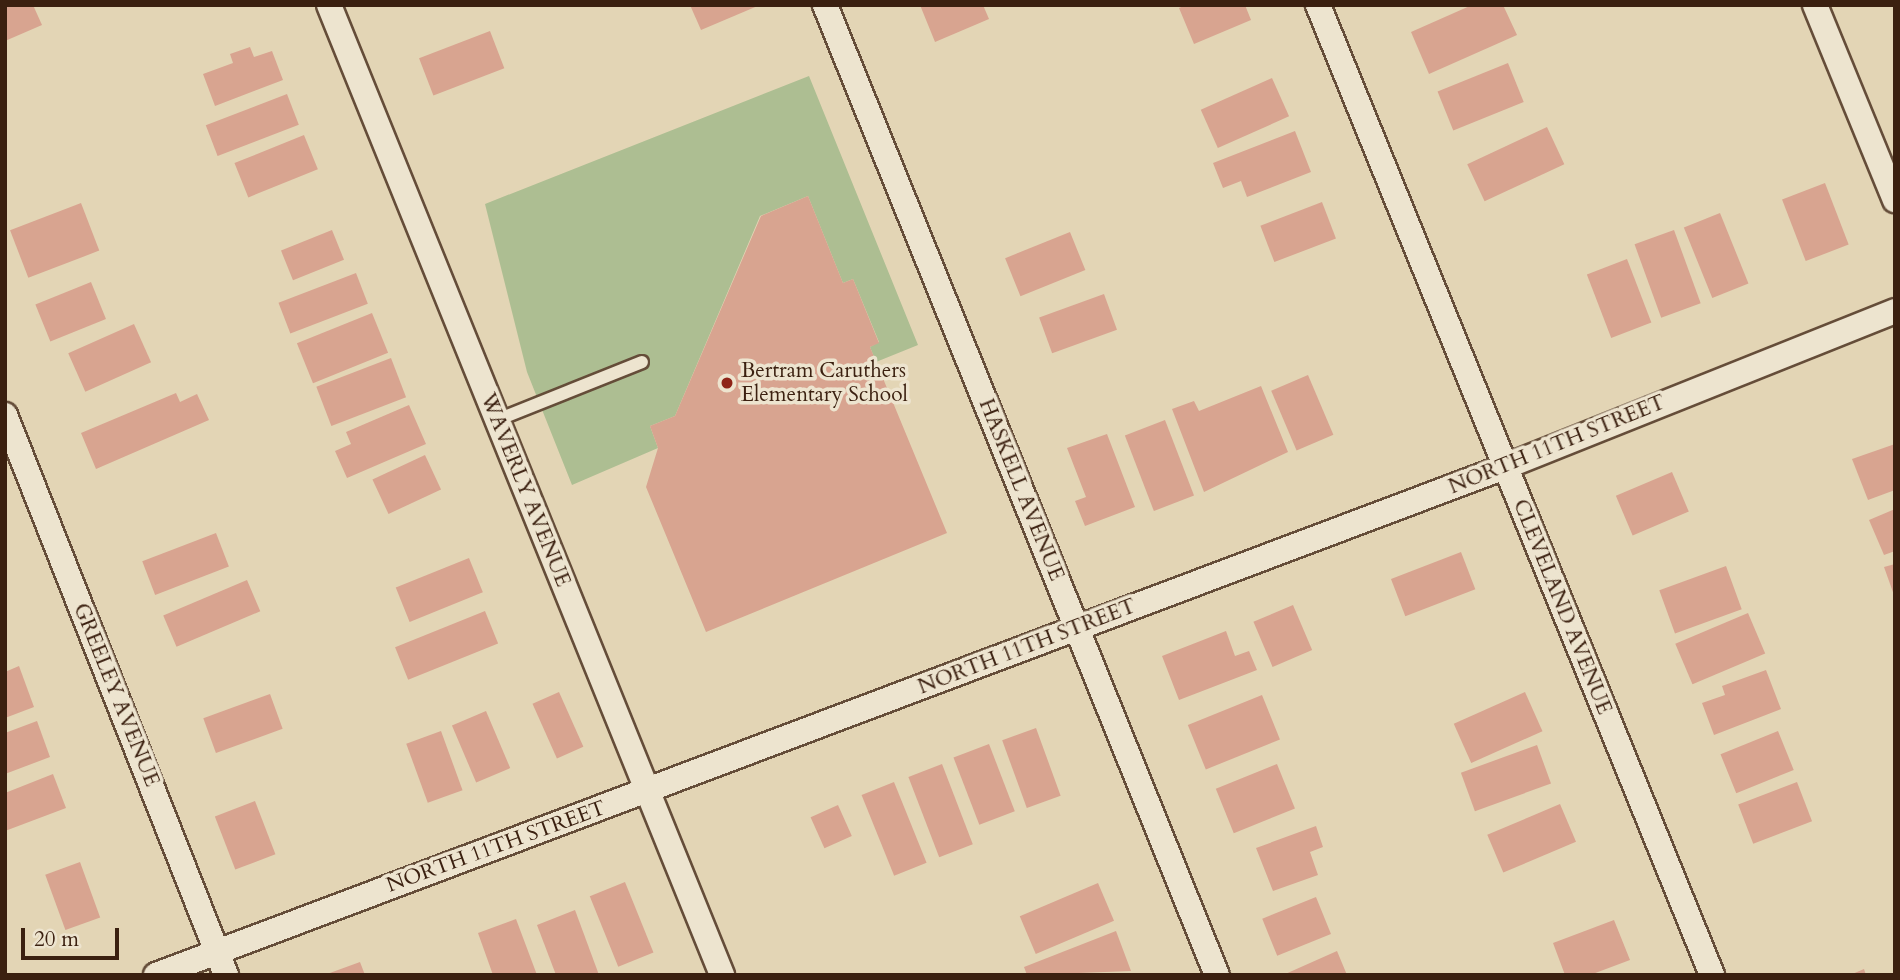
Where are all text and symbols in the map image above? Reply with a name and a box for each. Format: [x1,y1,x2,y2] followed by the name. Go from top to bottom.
[741,358,908,408] place label: Bertram Caruthers Elementary School
[719,375,735,391] marker: Bertram Caruthers Elementary School
[475,390,575,590] street label: WAVERLY AVENUE
[1445,390,1669,500] street label: NORTH 11TH STREET
[973,395,1069,585] street label: HASKELL AVENUE
[1507,496,1617,718] street label: CLEVELAND AVENUE
[915,594,1139,700] street label: NORTH 11TH STREET
[68,600,164,790] street label: GREELEY AVENUE
[383,796,609,898] street label: NORTH 11TH STREET
[24,914,122,958] scale bar
[34,925,79,954] text: 20 m

